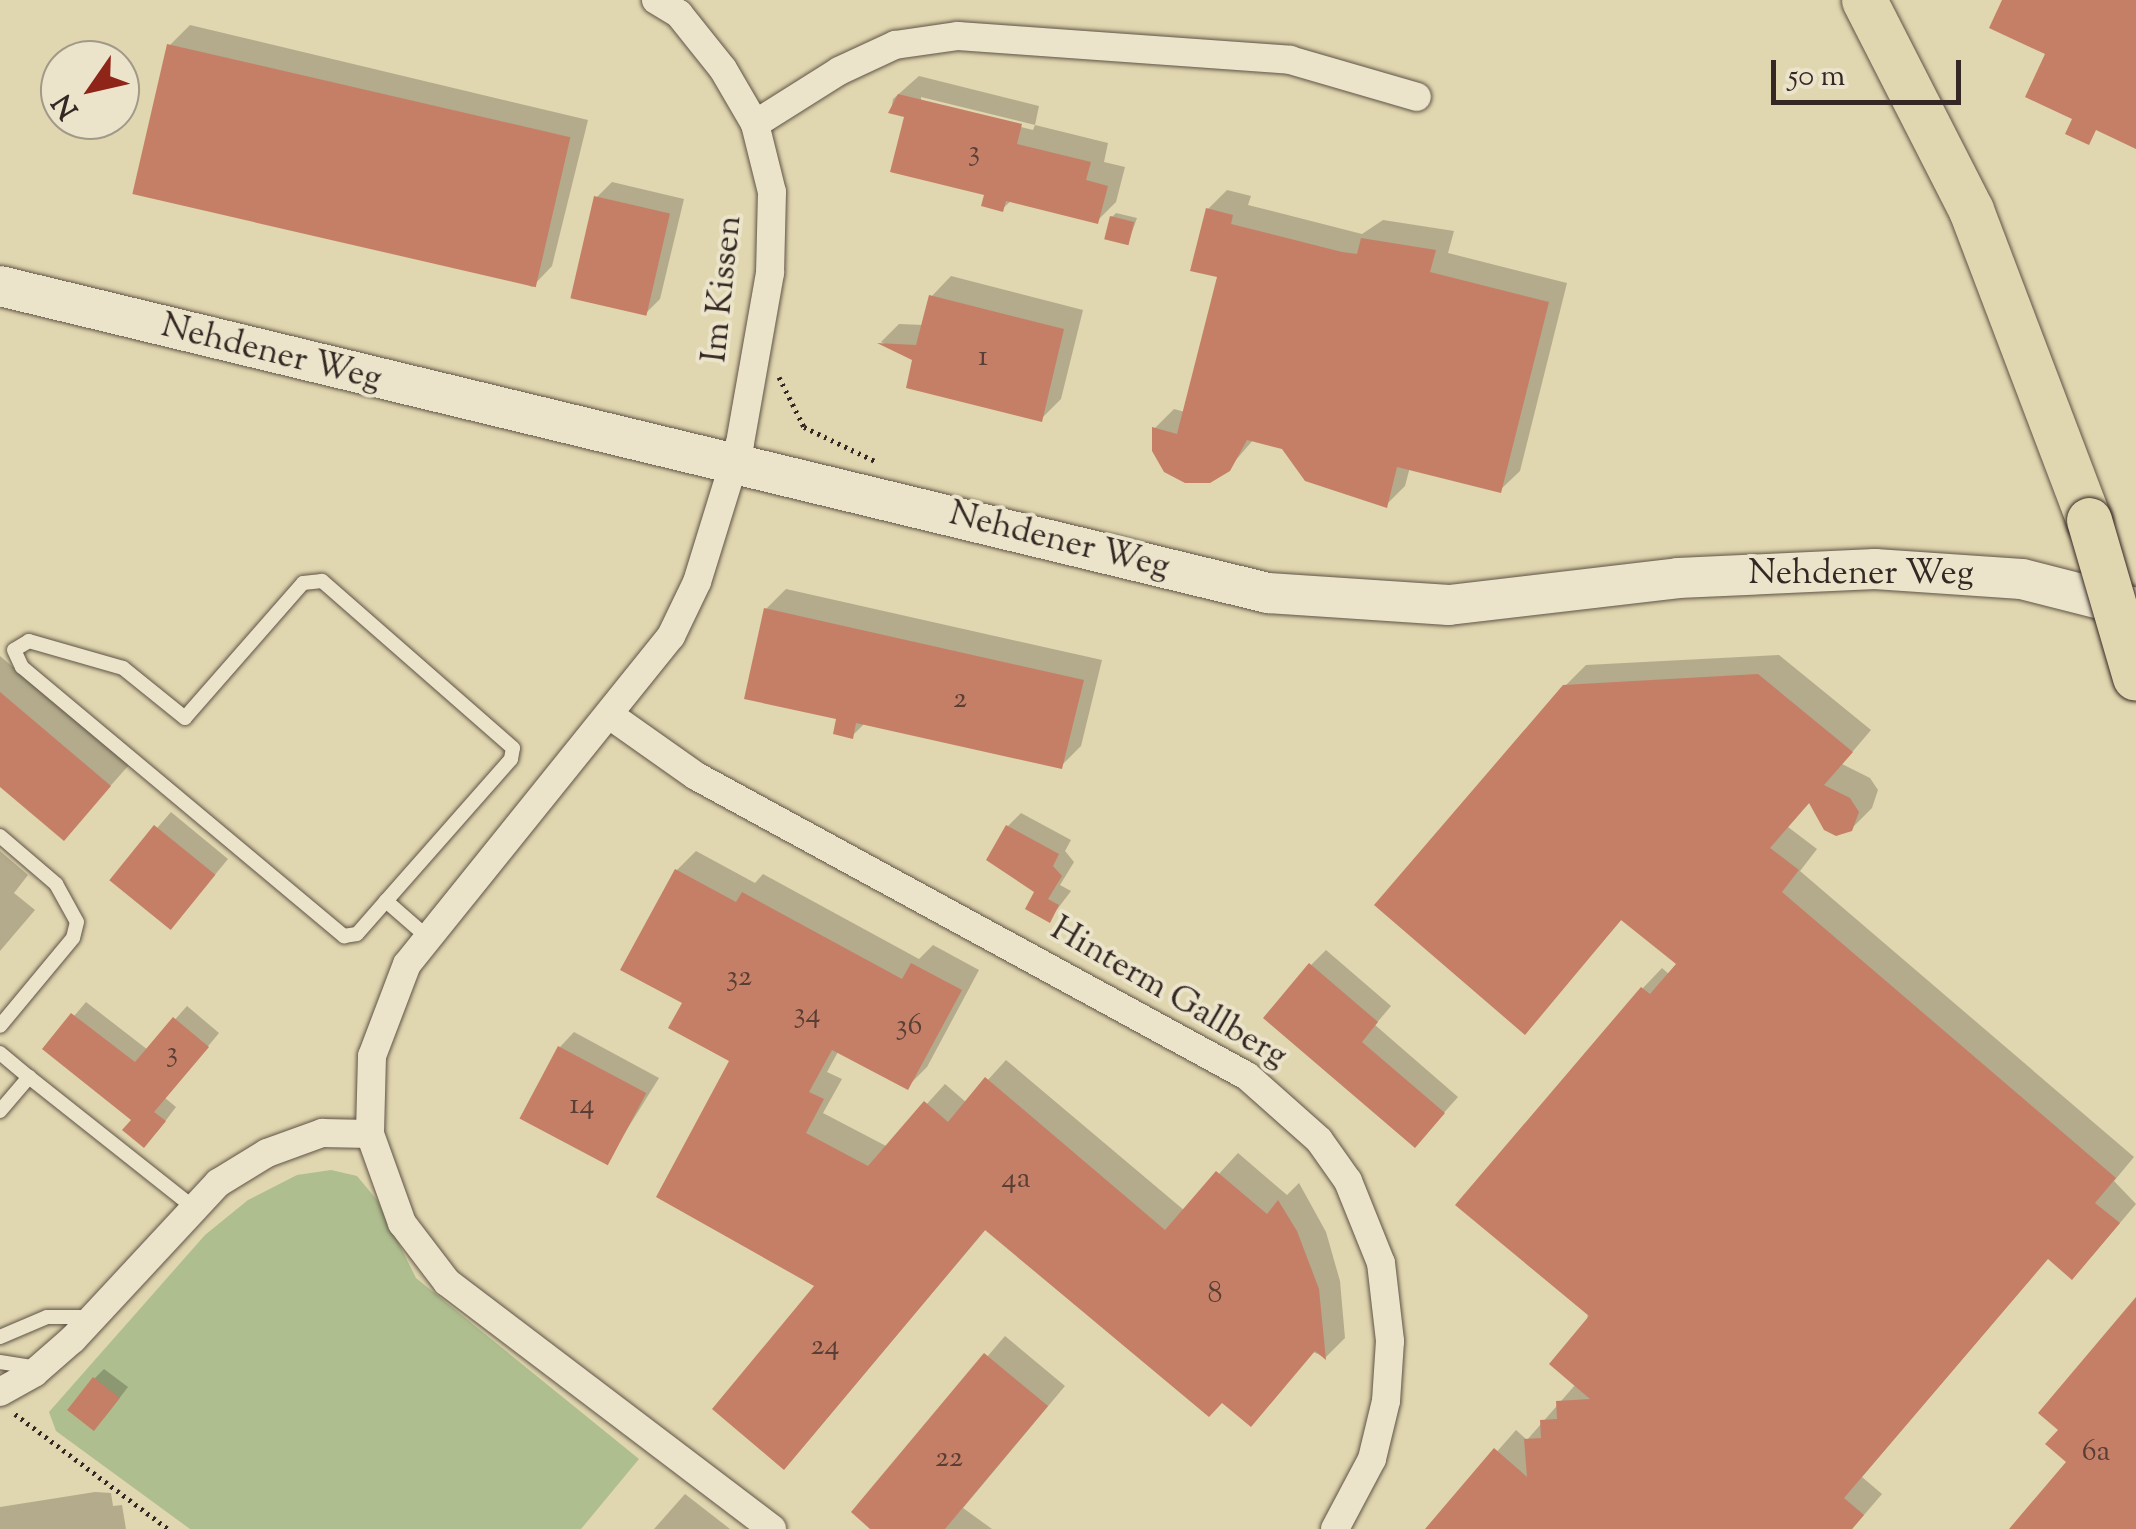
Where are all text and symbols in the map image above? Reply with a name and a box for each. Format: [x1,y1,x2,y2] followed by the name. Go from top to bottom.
[40,40,140,140] north arrow
[1776,40,1966,102] scale bar
[1788,56,1845,99] text: 50 m
[44,85,90,126] text: N
[968,135,980,171] house number: 3
[695,213,753,365] street label: Im Kissen
[156,306,386,402] street label: Nehdener Weg
[978,340,988,376] house number: 1
[944,494,1174,590] street label: Nehdener Weg
[1748,554,1974,596] street label: Nehdener Weg
[953,682,967,718] house number: 2
[1042,909,1294,1079] street label: Hinterm Gallberg
[726,960,752,996] house number: 32
[793,997,821,1033] house number: 34
[896,1009,922,1045] house number: 36
[166,1036,178,1072] house number: 3
[569,1088,595,1124] house number: 14
[1002,1162,1030,1198] house number: 4a
[1208,1277,1222,1313] house number: 8
[810,1329,840,1365] house number: 24
[2082,1435,2110,1471] house number: 6a
[935,1441,963,1477] house number: 22

